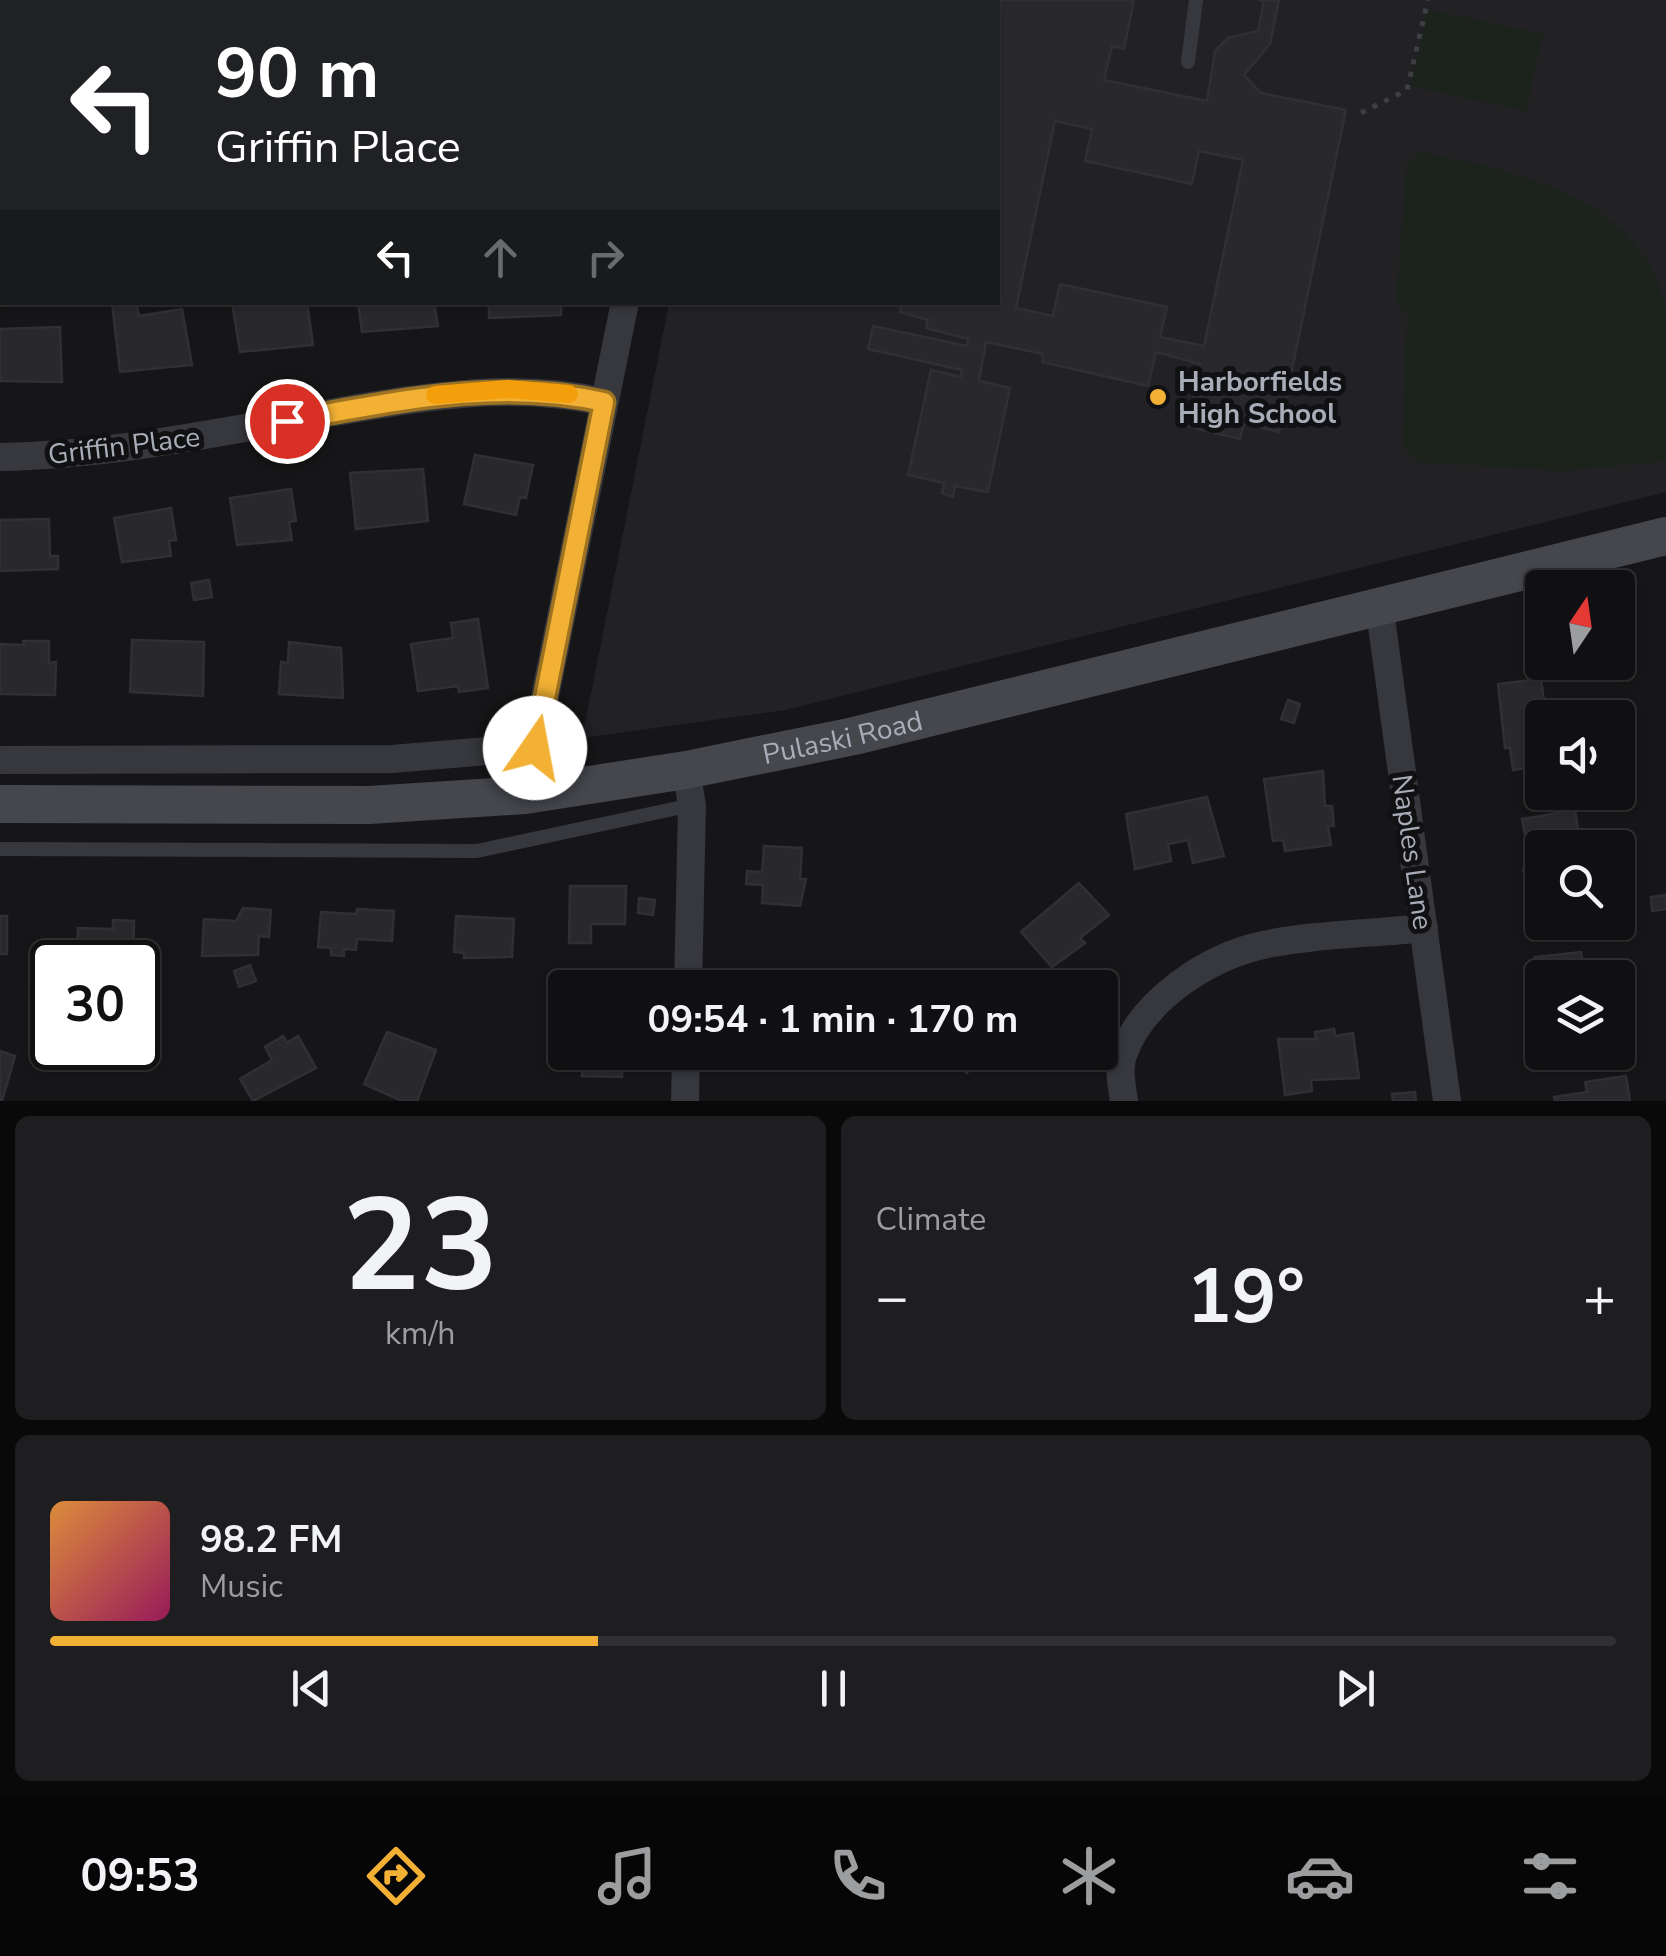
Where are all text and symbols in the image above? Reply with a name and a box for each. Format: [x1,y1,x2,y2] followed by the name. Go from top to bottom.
[215,26,379,122] text: 90 m
[50,40,180,170] icon: left
[215,117,461,178] text: Griffin Place
[368,230,423,285] icon: left
[473,230,528,285] icon: ahead
[578,230,633,285] icon: right
[1178,363,1342,433] place label: Harborfields High School
[245,379,330,464] pin
[1147,386,1169,408] marker: Harborfields High School
[260,394,315,449] icon: arrive
[46,418,202,474] street label: Griffin Place
[1525,570,1635,680] north arrow
[1525,570,1635,1070] map controls
[483,696,587,800] position arrow
[1525,700,1635,810] button: sound
[759,702,926,774] street label: Pulaski Road
[1382,772,1442,932] street label: Naples Lane
[1525,830,1635,940] button: search
[30,940,160,1070] speed limit sign: 30
[1525,960,1635,1070] button: layers
[648,994,1018,1045] text: 09:54 · 1 min · 170 m
[342,1158,498,1335] text: 23
[876,1198,986,1241] text: Climate
[1187,1246,1305,1348] text: 19°
[876,1260,909,1335] text: −
[1583,1260,1616,1335] text: +
[385,1312,456,1355] text: km/h
[200,1514,342,1565] text: 98.2 FM
[200,1565,283,1608] text: Music
[284,1661,339,1716] icon: previous
[806,1661,861,1716] icon: pause
[1328,1661,1383,1716] icon: next
[361,1841,431,1911] icon: directions
[592,1841,662,1911] icon: music
[823,1841,893,1911] icon: phone
[1054,1841,1124,1911] icon: climate
[1285,1841,1355,1911] icon: car
[1515,1841,1585,1911] icon: filters
[80,1846,200,1907] text: 09:53

